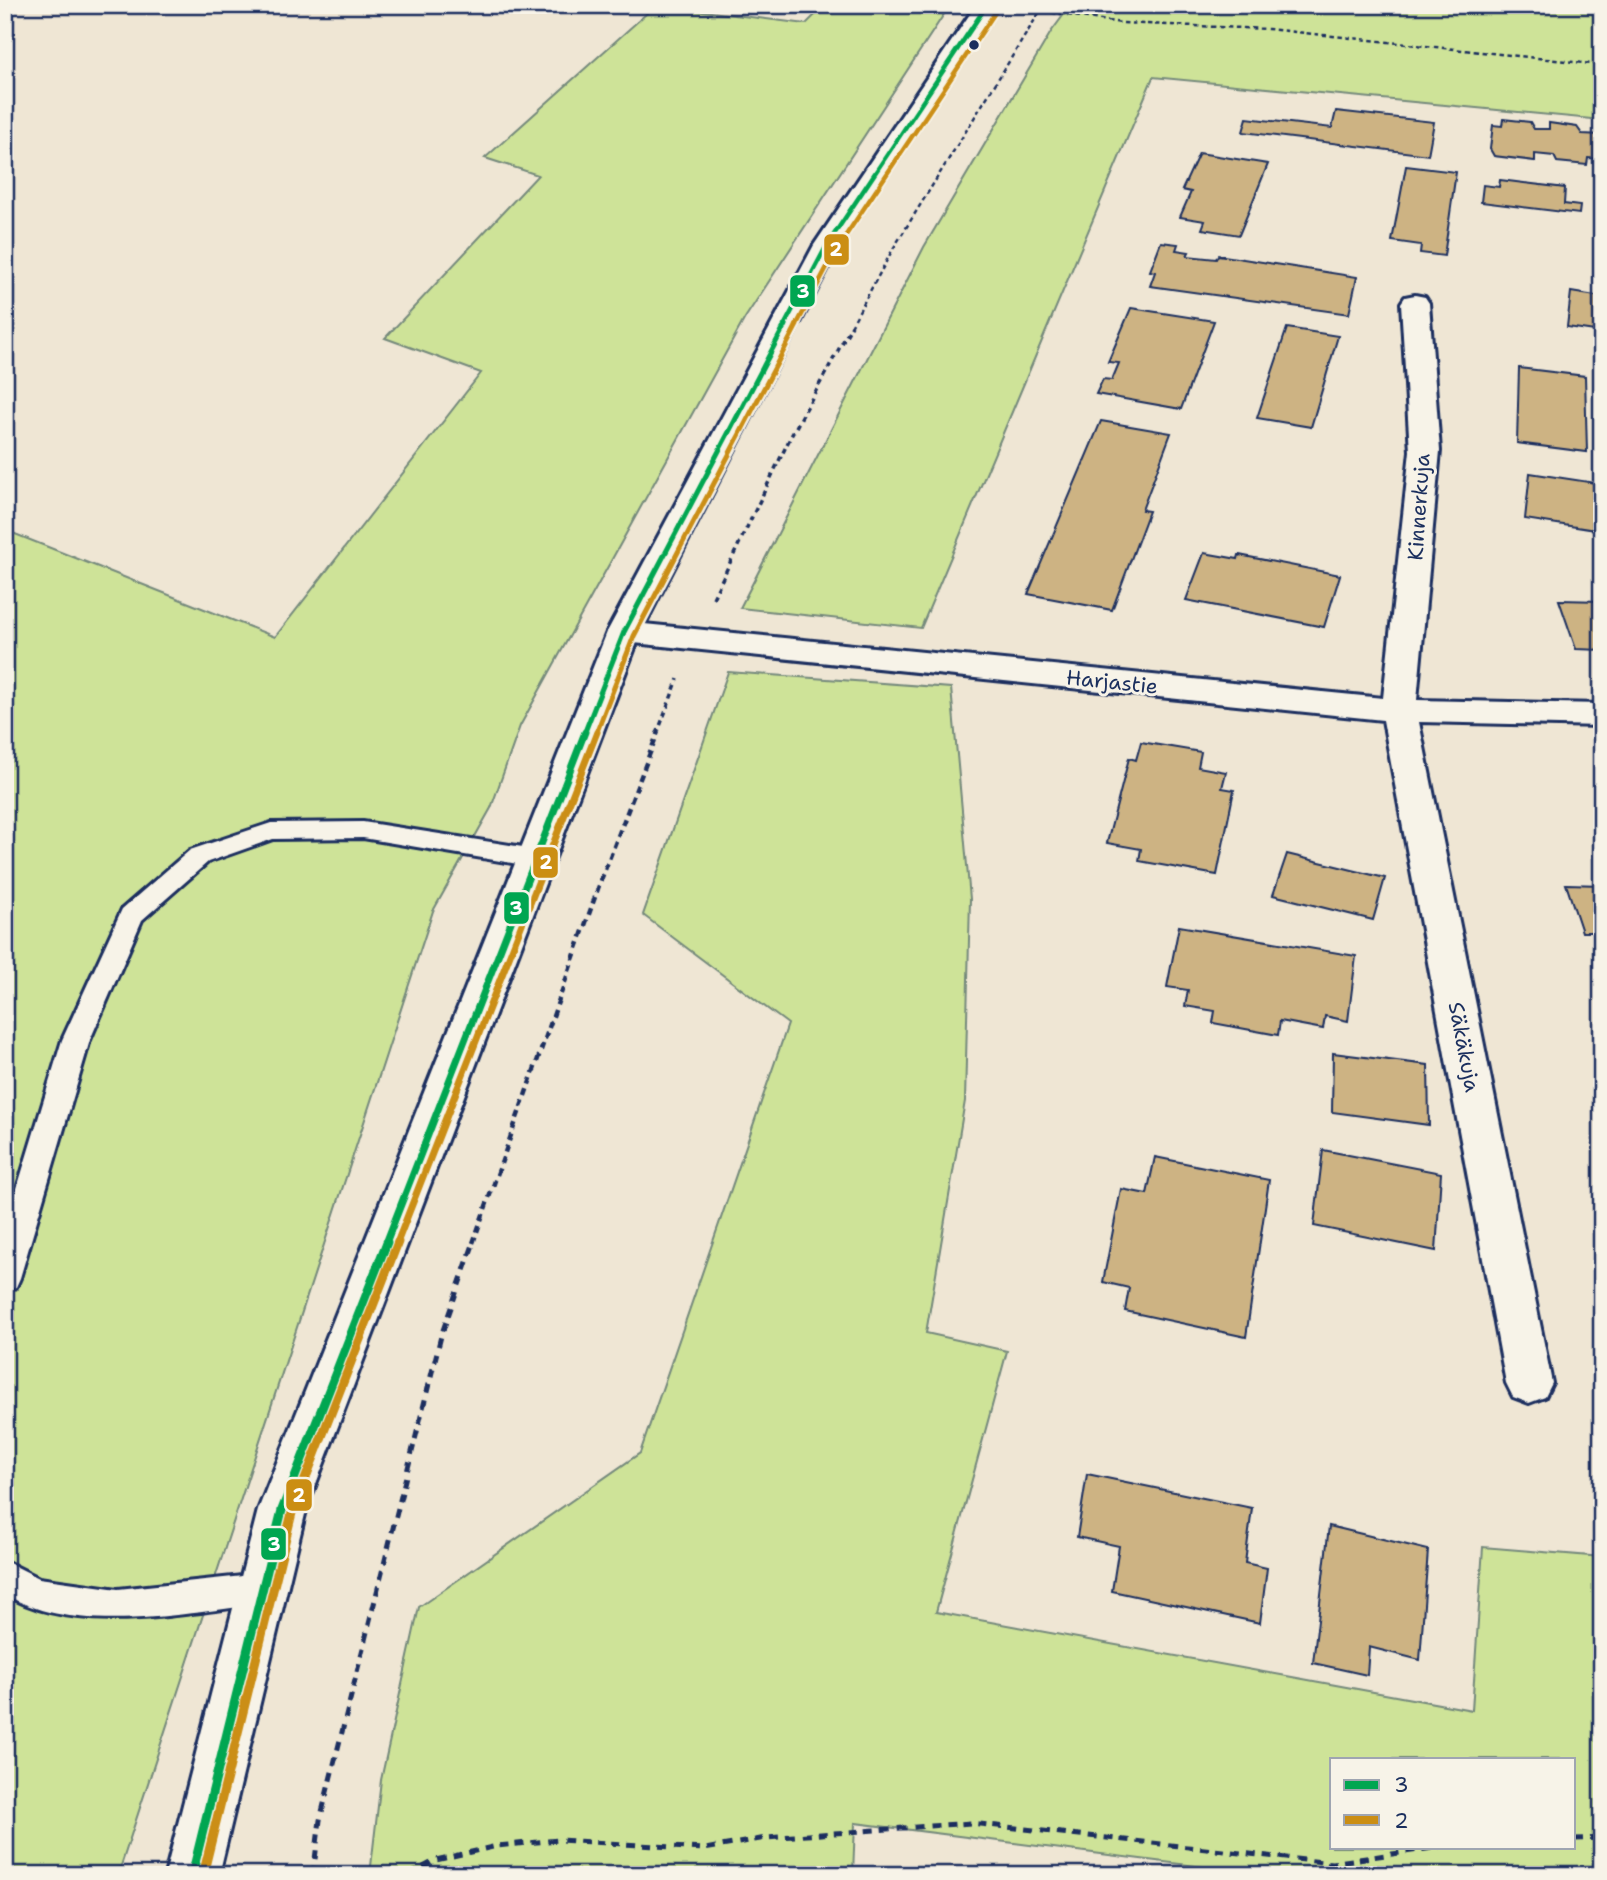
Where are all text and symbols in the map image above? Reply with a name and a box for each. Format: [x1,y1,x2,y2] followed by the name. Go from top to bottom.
[967,38,981,52] unlabelled marker
[823,233,850,266] line badge: 2
[829,237,843,262] text: 2
[789,274,816,308] line badge: 3
[796,279,810,304] text: 3
[1401,452,1437,562] street label: Kinnerkuja
[1065,663,1159,701] street label: Harjastie
[532,846,559,879] line badge: 2
[539,850,553,875] text: 2
[503,891,530,925] line badge: 3
[509,896,523,921] text: 3
[1442,999,1486,1095] street label: Säkäkuja
[285,1478,313,1512] line badge: 2
[292,1483,306,1508] text: 2
[260,1527,287,1561] line badge: 3
[267,1532,281,1557] text: 3
[1330,1758,1576,1848] legend
[1394,1771,1409,1799] text: 3
[1394,1807,1409,1835] text: 2

